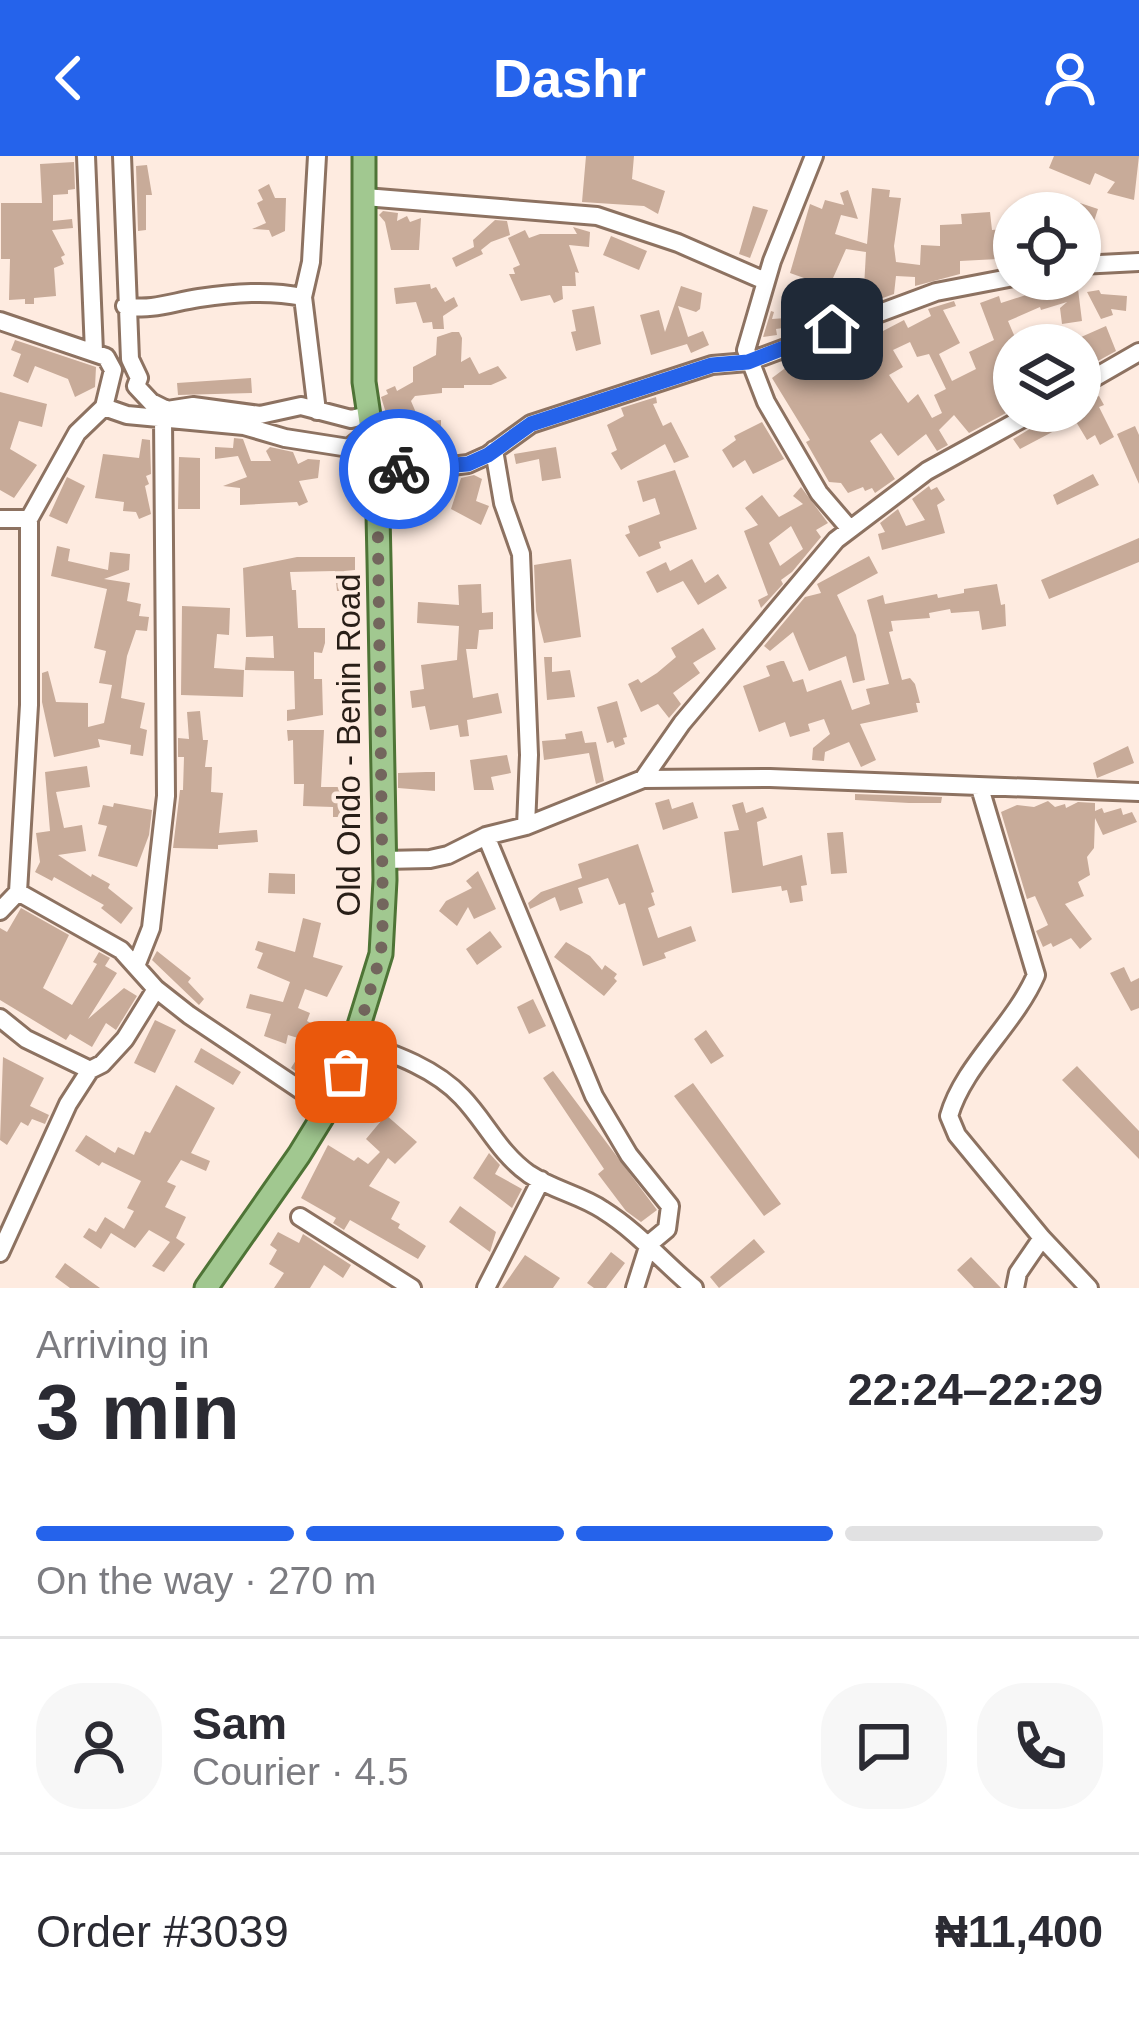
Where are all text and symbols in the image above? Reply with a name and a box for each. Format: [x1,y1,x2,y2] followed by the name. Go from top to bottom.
[36,45,102,111] icon: back
[1037,45,1103,111] icon: person
[493,48,646,108] text: Dashr
[993,192,1101,432] map controls
[993,192,1101,300] button: locate
[781,278,883,380] pin
[799,296,865,362] icon: home
[993,324,1101,432] button: layers
[339,409,459,529] courier
[366,436,432,502] icon: bike
[330,573,367,917] street label: Old Ondo - Benin Road
[295,1021,397,1123] pin
[313,1039,379,1105] icon: bag
[36,1323,209,1366] text: Arriving in
[848,1364,1103,1415] text: 22:24–22:29
[36,1368,240,1456] text: 3 min
[36,1559,376,1602] text: On the way · 270 m
[36,1683,162,1809] button: person
[821,1683,947,1809] button: chat
[977,1683,1103,1809] button: phone
[192,1698,287,1749] text: Sam
[192,1750,409,1793] text: Courier · 4.5
[36,1906,289,1957] text: Order #3039
[935,1906,1103,1957] text: ₦11,400

